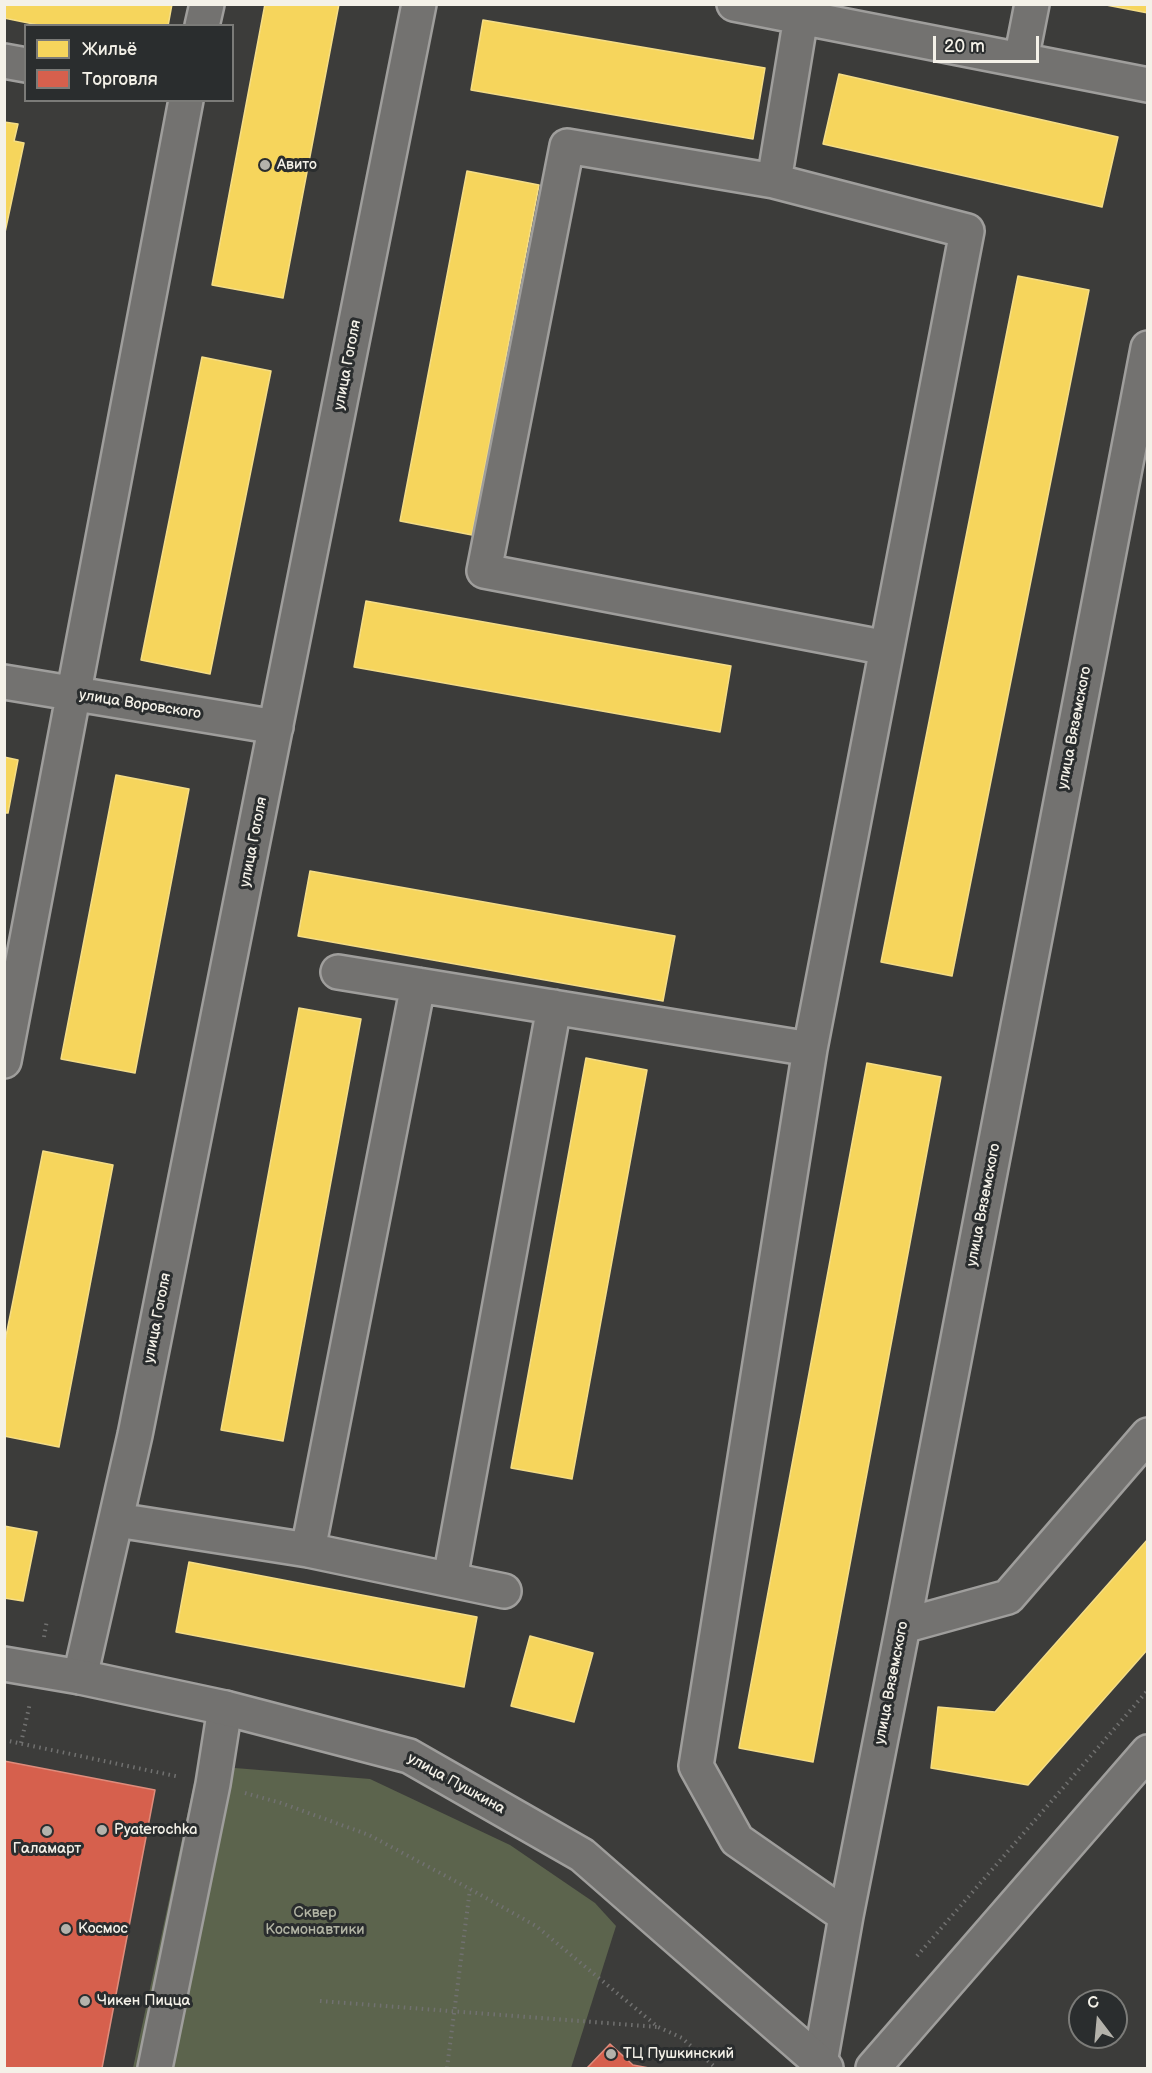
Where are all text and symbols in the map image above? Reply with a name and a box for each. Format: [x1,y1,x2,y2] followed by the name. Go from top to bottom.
[24,24,234,102] legend
[936,24,1042,62] scale bar
[944,36,985,57] text: 20 m
[82,39,137,60] text: Жильё
[82,69,158,90] text: Торговля
[277,156,317,174] place label: Авито
[258,158,272,172] marker: Авито
[330,318,366,412] street label: улица Гоголя
[1054,665,1096,791] street label: улица Вяземского
[78,686,202,724] street label: улица Воровского
[236,795,272,889] street label: улица Гоголя
[963,1142,1005,1268] street label: улица Вяземского
[140,1271,176,1365] street label: улица Гоголя
[871,1620,913,1746] street label: улица Вяземского
[404,1750,508,1818] street label: улица Пушкина
[114,1821,197,1839] place label: Pyaterochka
[95,1823,109,1837] marker: Pyaterochka
[40,1824,54,1838] marker: Галамарт
[13,1840,81,1858] place label: Галамарт
[265,1904,365,1939] park label: Сквер Космонавтики
[78,1920,128,1938] place label: Космос
[59,1922,73,1936] marker: Космос
[1068,1989,1128,2049] north arrow
[97,1992,190,2010] place label: Чикен Пицца
[1085,1992,1101,2014] text: С
[78,1994,92,2008] marker: Чикен Пицца
[623,2045,734,2063] place label: ТЦ Пушкинский
[604,2047,618,2061] marker: ТЦ Пушкинский

